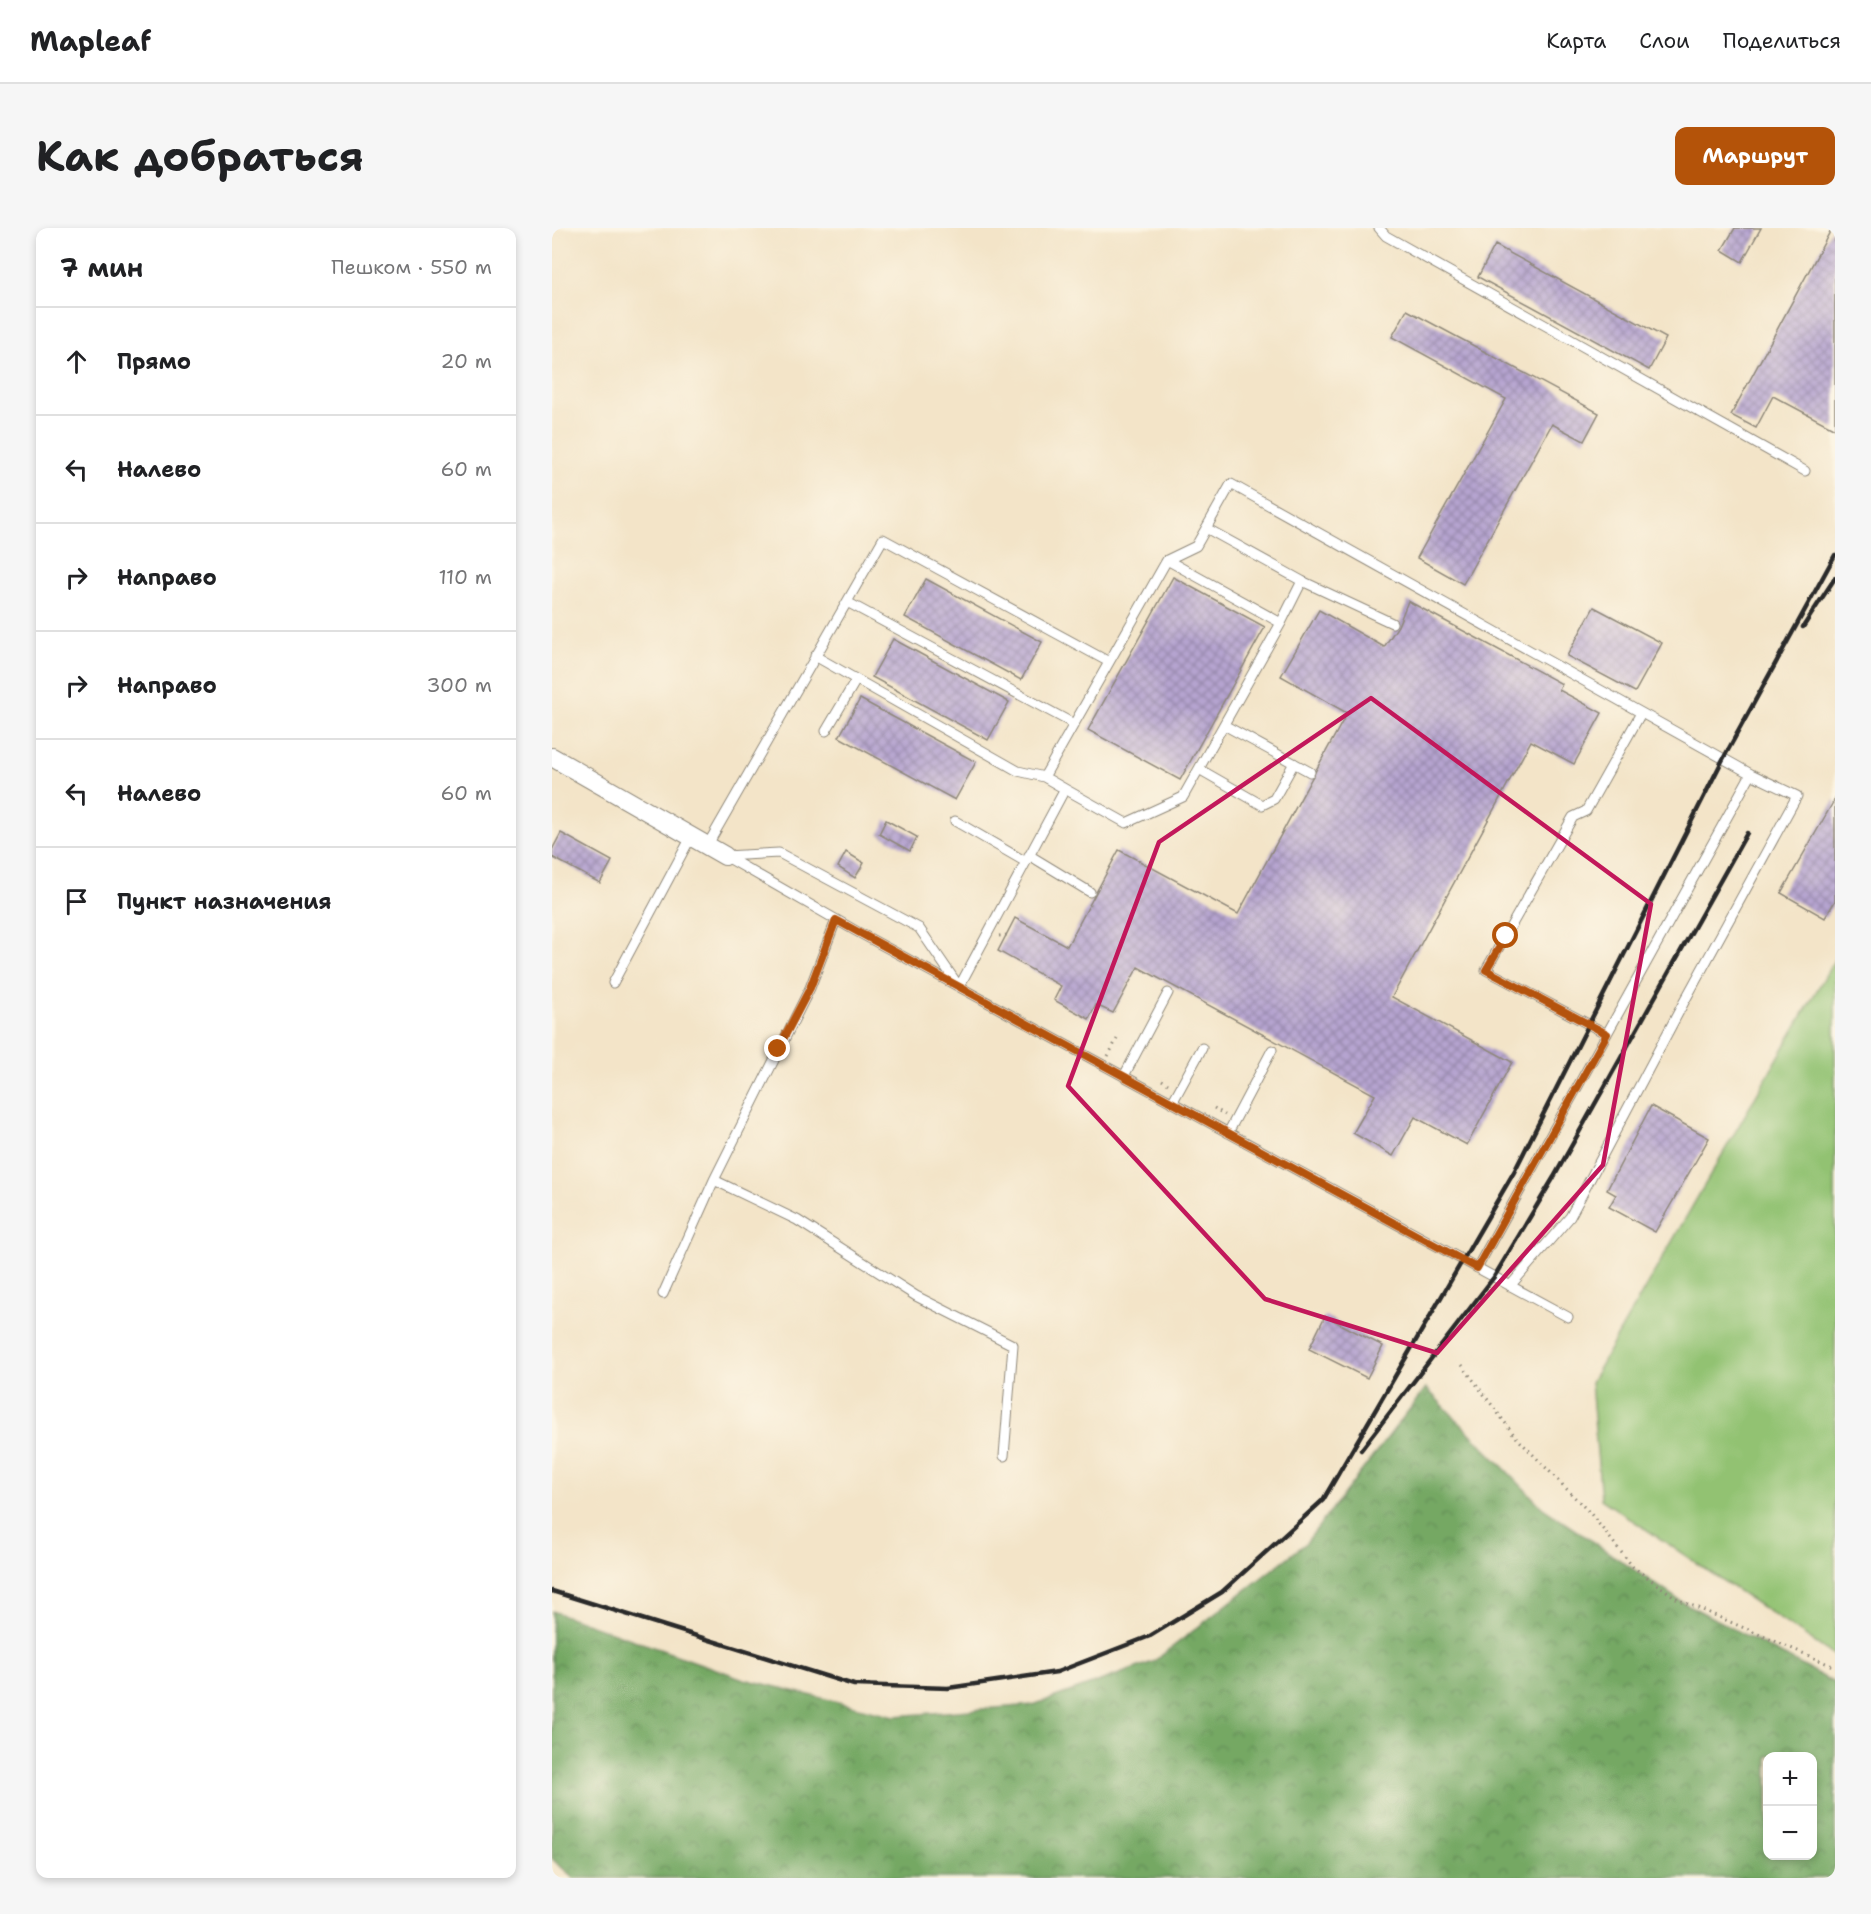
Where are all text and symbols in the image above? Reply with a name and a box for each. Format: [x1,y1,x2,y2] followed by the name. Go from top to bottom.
[30,22,151,60] text: Mapleaf
[1546,27,1606,55] text: Карта
[1639,27,1690,55] text: Слои
[1723,27,1841,55] text: Поделиться
[1675,127,1835,185] button: Маршрут
[36,128,364,184] text: Как добраться
[60,250,143,285] text: 7 мин
[331,254,492,280] text: Пешком · 550 m
[60,345,93,378] icon: ahead
[117,347,191,376] text: Прямо
[441,348,492,374] text: 20 m
[60,453,93,486] icon: left
[117,455,201,484] text: Налево
[440,456,492,482] text: 60 m
[60,561,93,594] icon: right
[117,563,217,592] text: Направо
[438,564,492,590] text: 110 m
[60,669,93,702] icon: right
[117,671,217,700] text: Направо
[426,672,492,698] text: 300 m
[60,777,93,810] icon: left
[117,779,201,808] text: Налево
[440,780,492,806] text: 60 m
[60,885,93,918] icon: arrive
[117,887,331,916] text: Пункт назначения
[1492,922,1518,948] route start
[764,1035,790,1061] route end
[1763,1752,1817,1860] map controls
[1763,1752,1817,1806] button: +
[1763,1806,1817,1860] button: −

